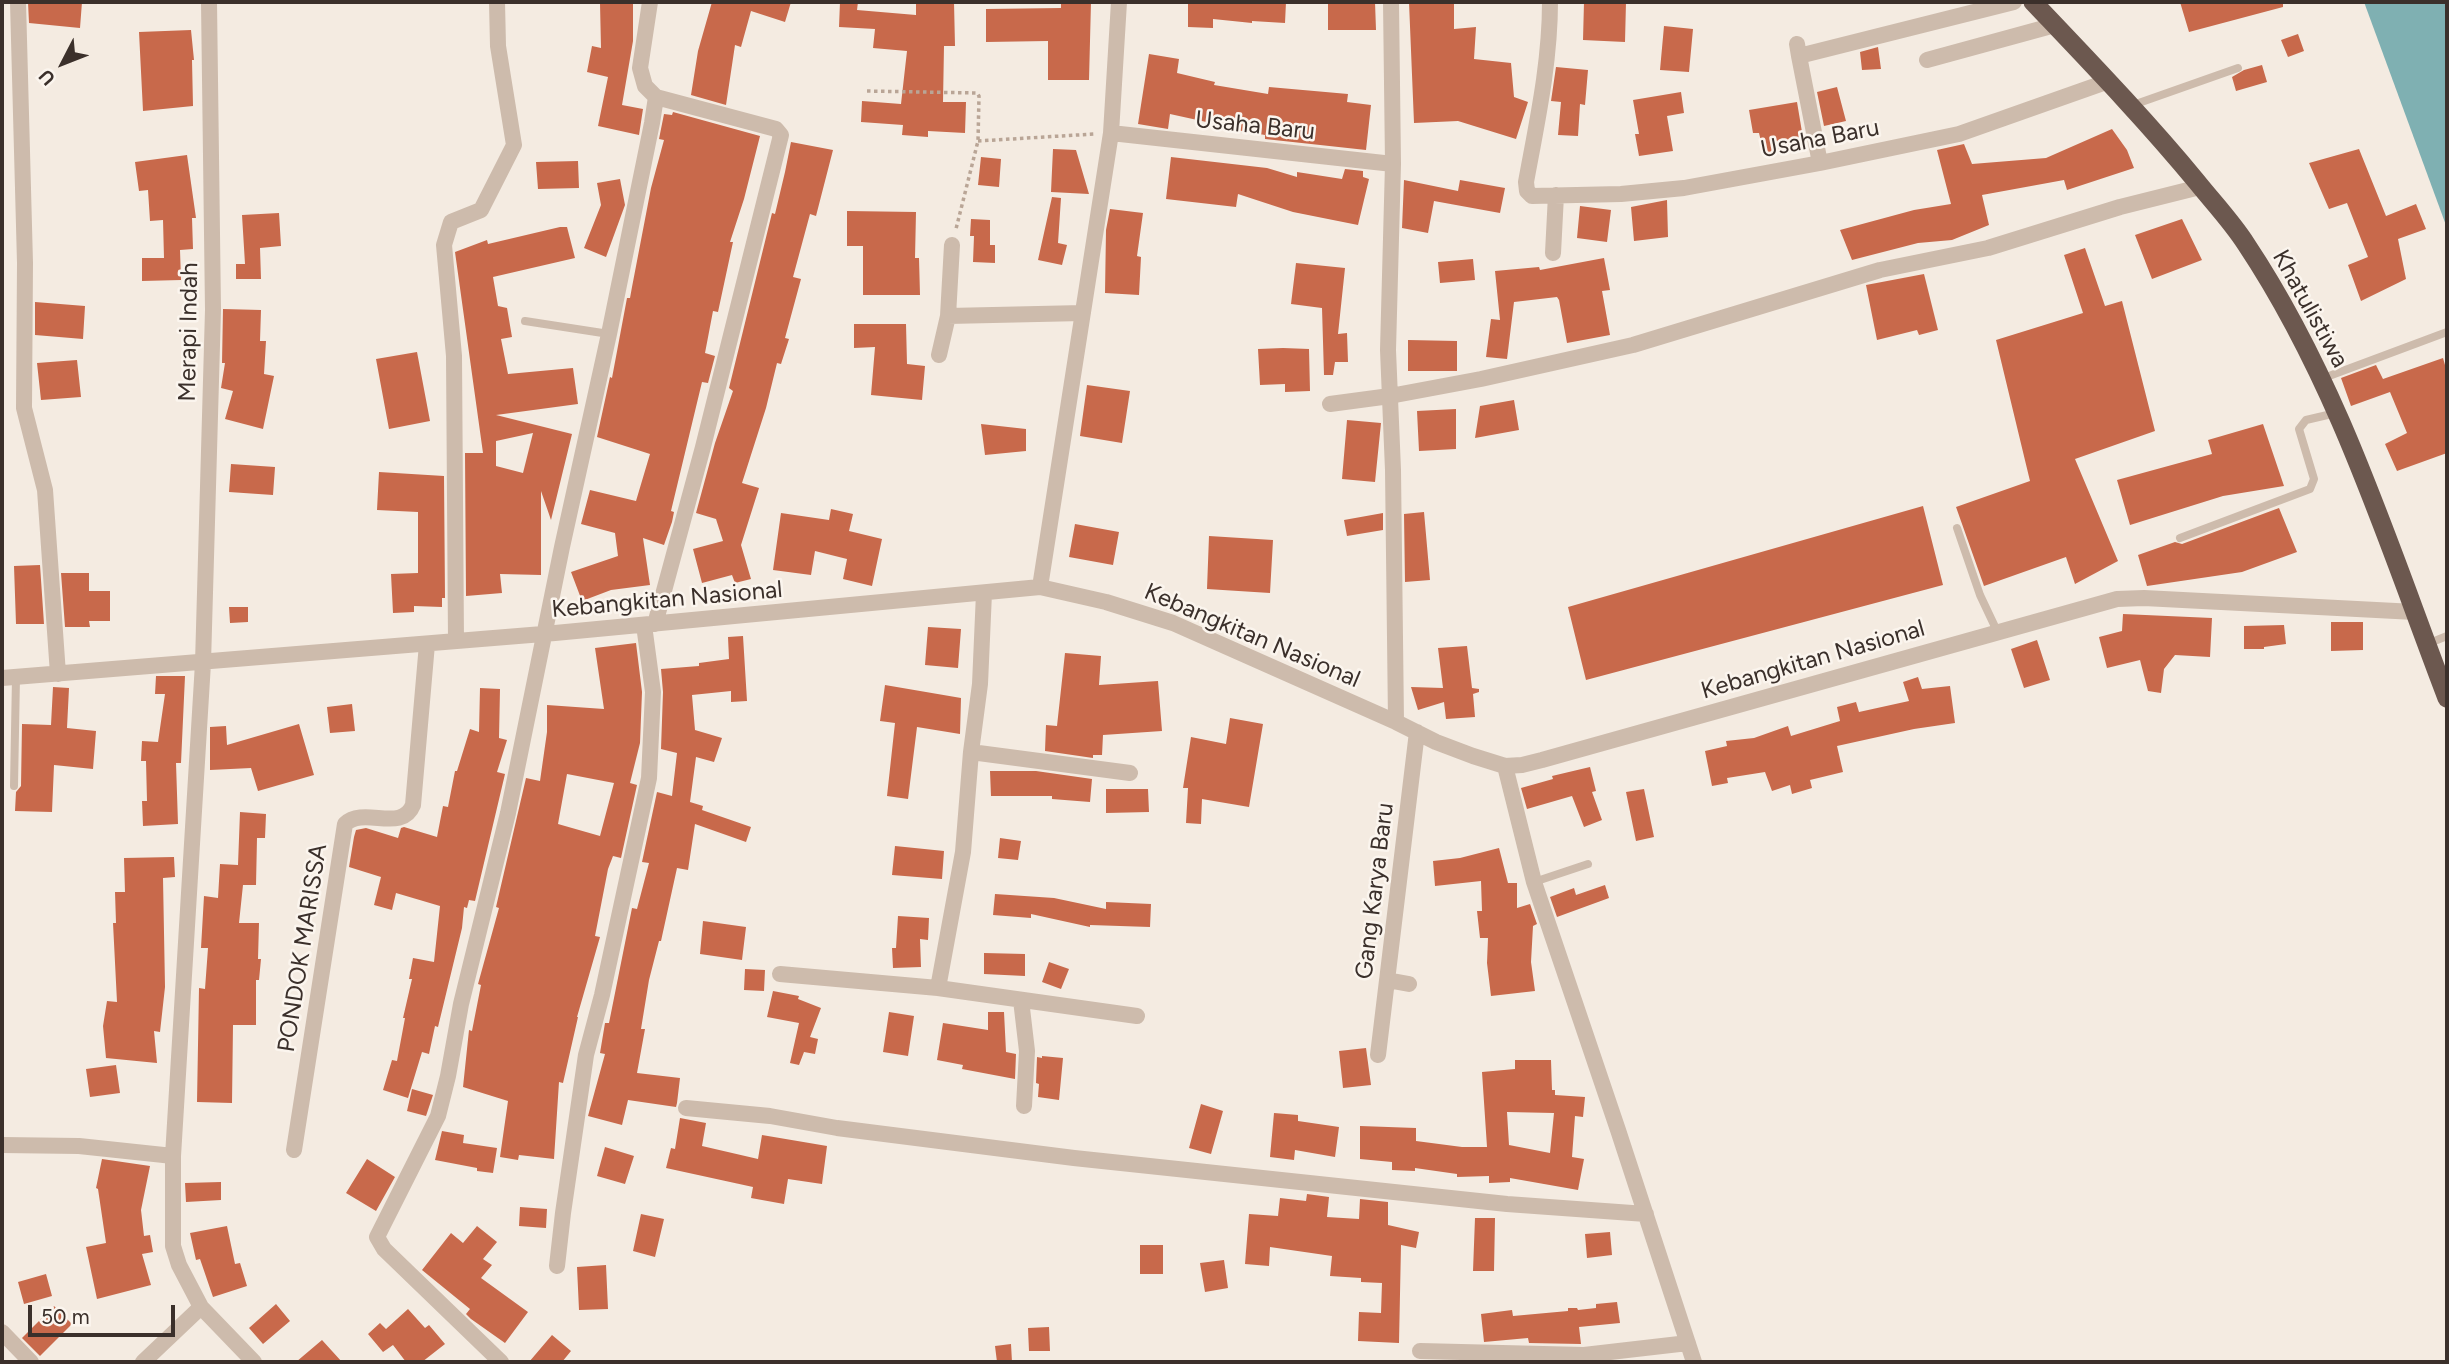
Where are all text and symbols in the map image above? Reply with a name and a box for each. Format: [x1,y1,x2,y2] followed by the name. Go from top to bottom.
[28,28,98,98] north arrow
[34,65,60,90] text: U
[1194,105,1316,147] street label: Usaha Baru
[1758,113,1882,165] street label: Usaha Baru
[2266,245,2354,373] street label: Khatulistiwa
[173,262,205,402] street label: Merapi Indah
[550,576,784,624] street label: Kebangkitan Nasional
[1140,578,1364,694] street label: Kebangkitan Nasional
[1698,614,1928,706] street label: Kebangkitan Nasional
[1350,801,1400,981] street label: Gang Karya Baru
[272,842,334,1054] street label: PONDOK MARISSA
[32,1290,178,1334] scale bar
[41,1304,90,1329] text: 50 m

